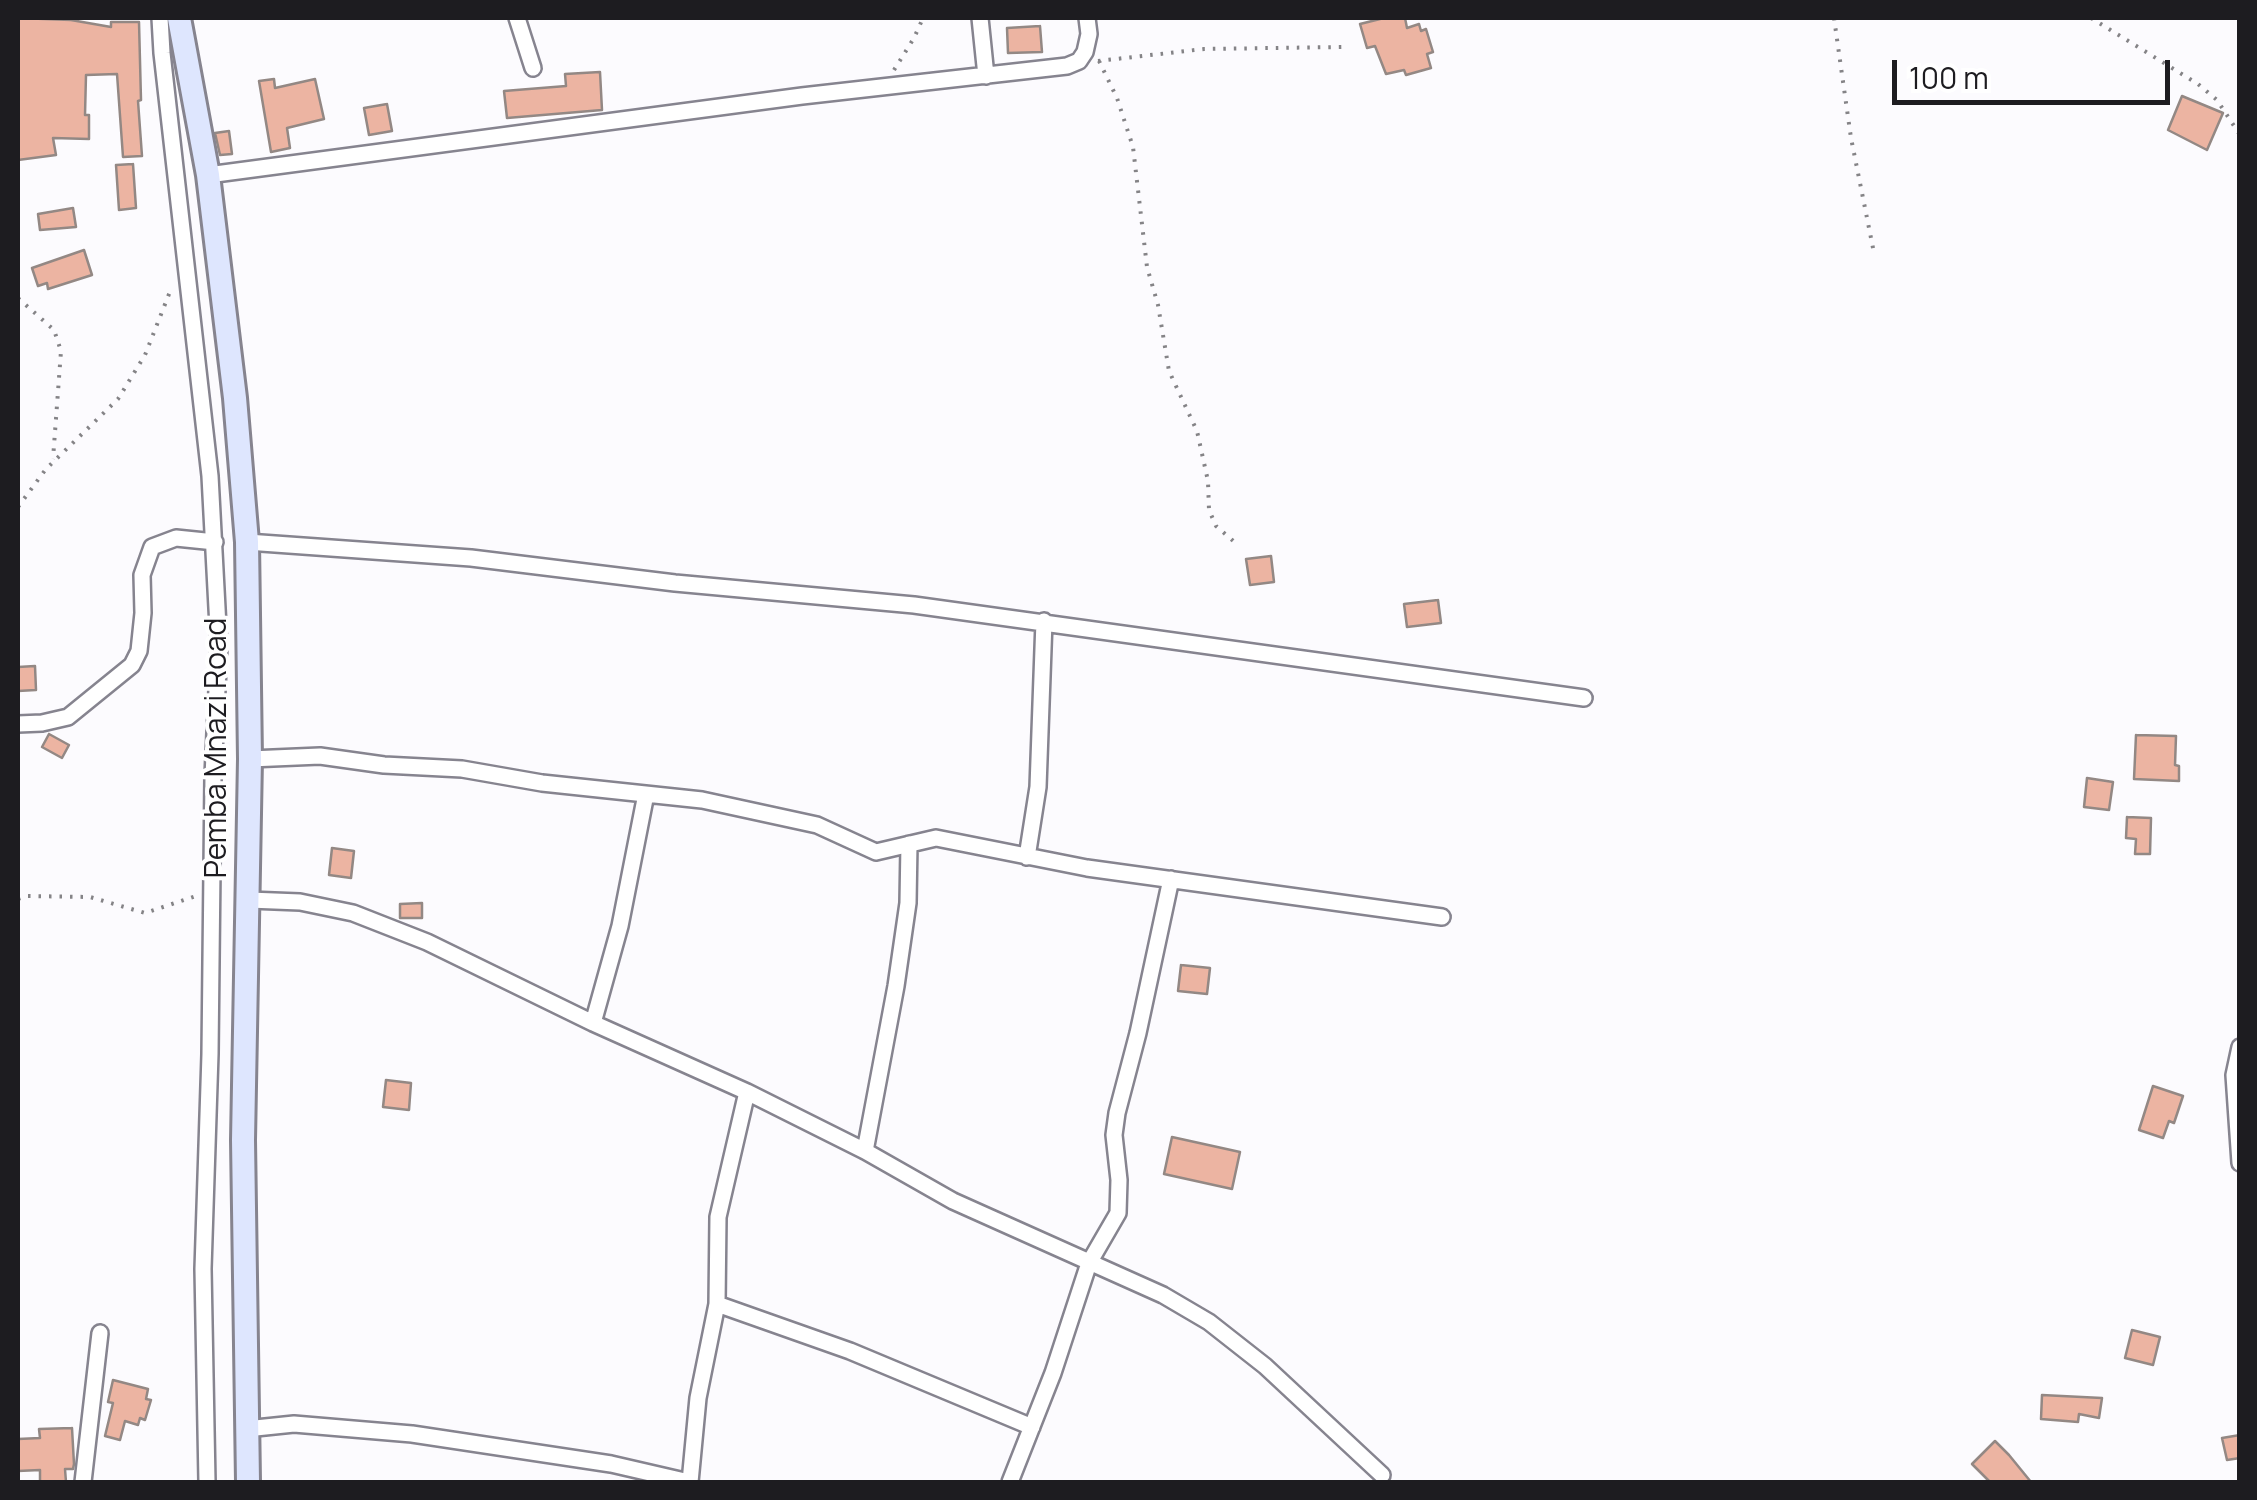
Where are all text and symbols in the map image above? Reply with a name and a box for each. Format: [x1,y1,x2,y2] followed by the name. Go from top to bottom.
[1897,40,2174,102] scale bar
[1909,57,1989,98] text: 100 m
[200,618,236,878] street label: Pemba Mnazi Road

